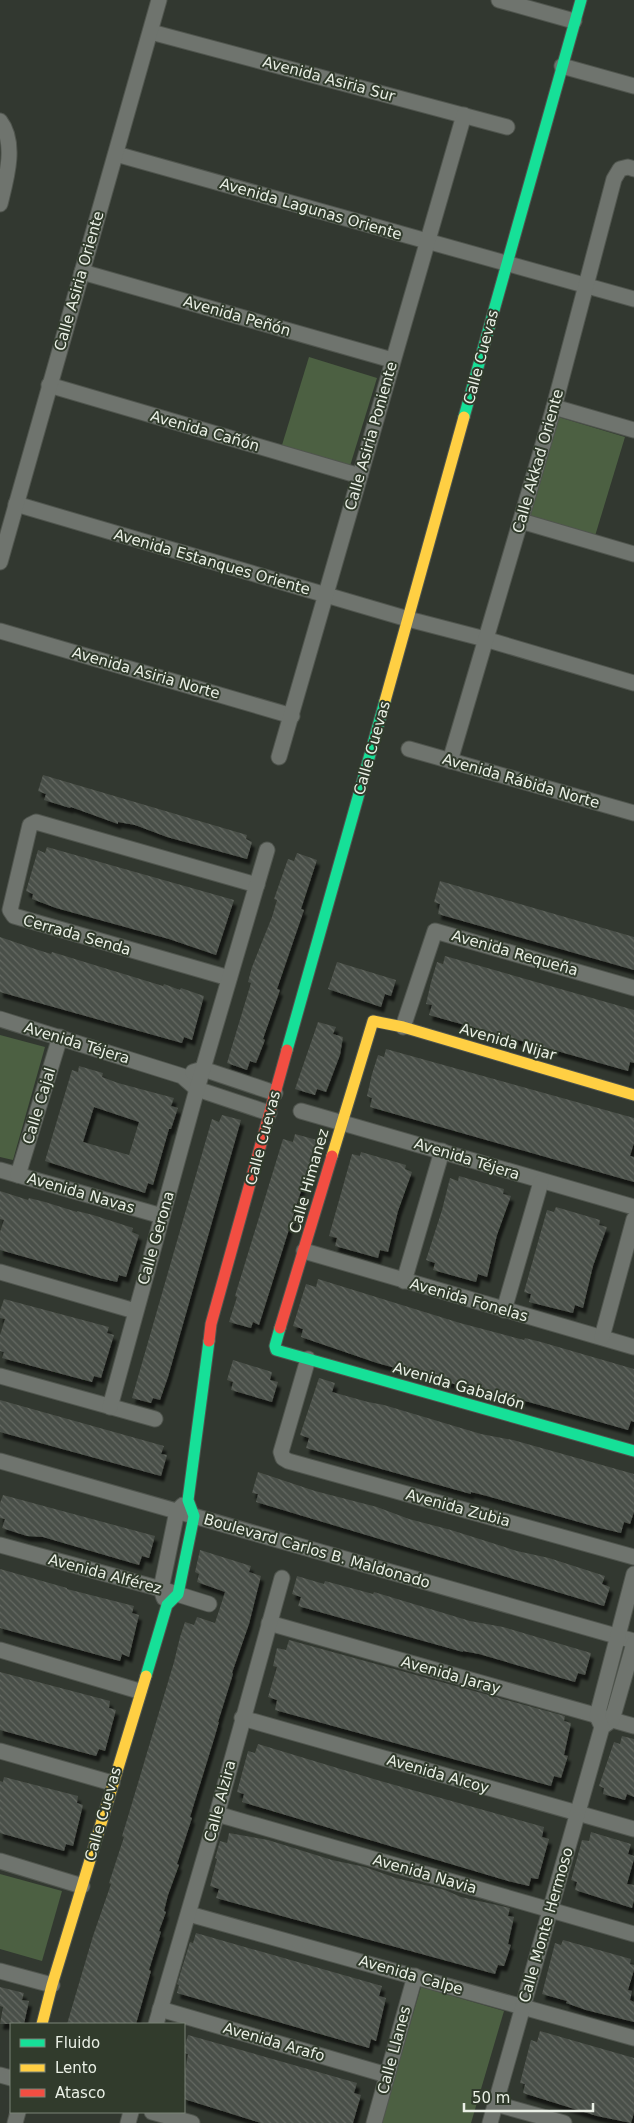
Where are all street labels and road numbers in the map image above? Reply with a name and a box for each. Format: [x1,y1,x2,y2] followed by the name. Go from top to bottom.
[261,53,398,106] street label: Avenida Asiria Sur
[218,174,404,244] street label: Avenida Lagunas Oriente
[50,209,108,353] street label: Calle Asiria Oriente
[181,292,293,340] street label: Avenida Peñón
[460,308,502,406] street label: Calle Cuevas
[341,360,401,512] street label: Calle Asiria Poniente
[509,387,567,535] street label: Calle Akkad Oriente
[148,407,262,455] street label: Avenida Cañón
[112,525,312,599] street label: Avenida Estanques Oriente
[70,643,222,703] street label: Avenida Asiria Norte
[350,699,394,797] street label: Calle Cuevas
[440,750,602,812] street label: Avenida Rábida Norte
[21,911,133,959] street label: Cerrada Senda
[450,926,580,980] street label: Avenida Requeña
[22,1018,132,1068] street label: Avenida Téjera
[458,1020,559,1065] street label: Avenida Nijar
[19,1065,59,1147] street label: Calle Cajal
[242,1089,284,1187] street label: Calle Cuevas
[285,1127,333,1235] street label: Calle Himanez
[412,1134,522,1184] street label: Avenida Téjera
[25,1169,137,1217] street label: Avenida Navas
[134,1189,178,1287] street label: Calle Gerona
[408,1275,530,1325] street label: Avenida Fonelas
[391,1359,527,1413] street label: Avenida Gabaldón
[404,1485,512,1531] street label: Avenida Zubia
[202,1510,432,1592] street label: Boulevard Carlos B. Maldonado
[46,1550,164,1598] street label: Avenida Alférez
[399,1652,503,1698] street label: Avenida Jaray
[385,1751,491,1797] street label: Avenida Alcoy
[200,1758,240,1844] street label: Calle Alzira
[81,1765,125,1863] street label: Calle Cuevas
[515,1845,577,2005] street label: Calle Monte Hermoso
[371,1851,479,1897] street label: Avenida Navia
[357,1952,465,1998] street label: Avenida Calpe
[374,2004,414,2096] street label: Calle Llanes
[221,2019,327,2065] street label: Avenida Arafo

